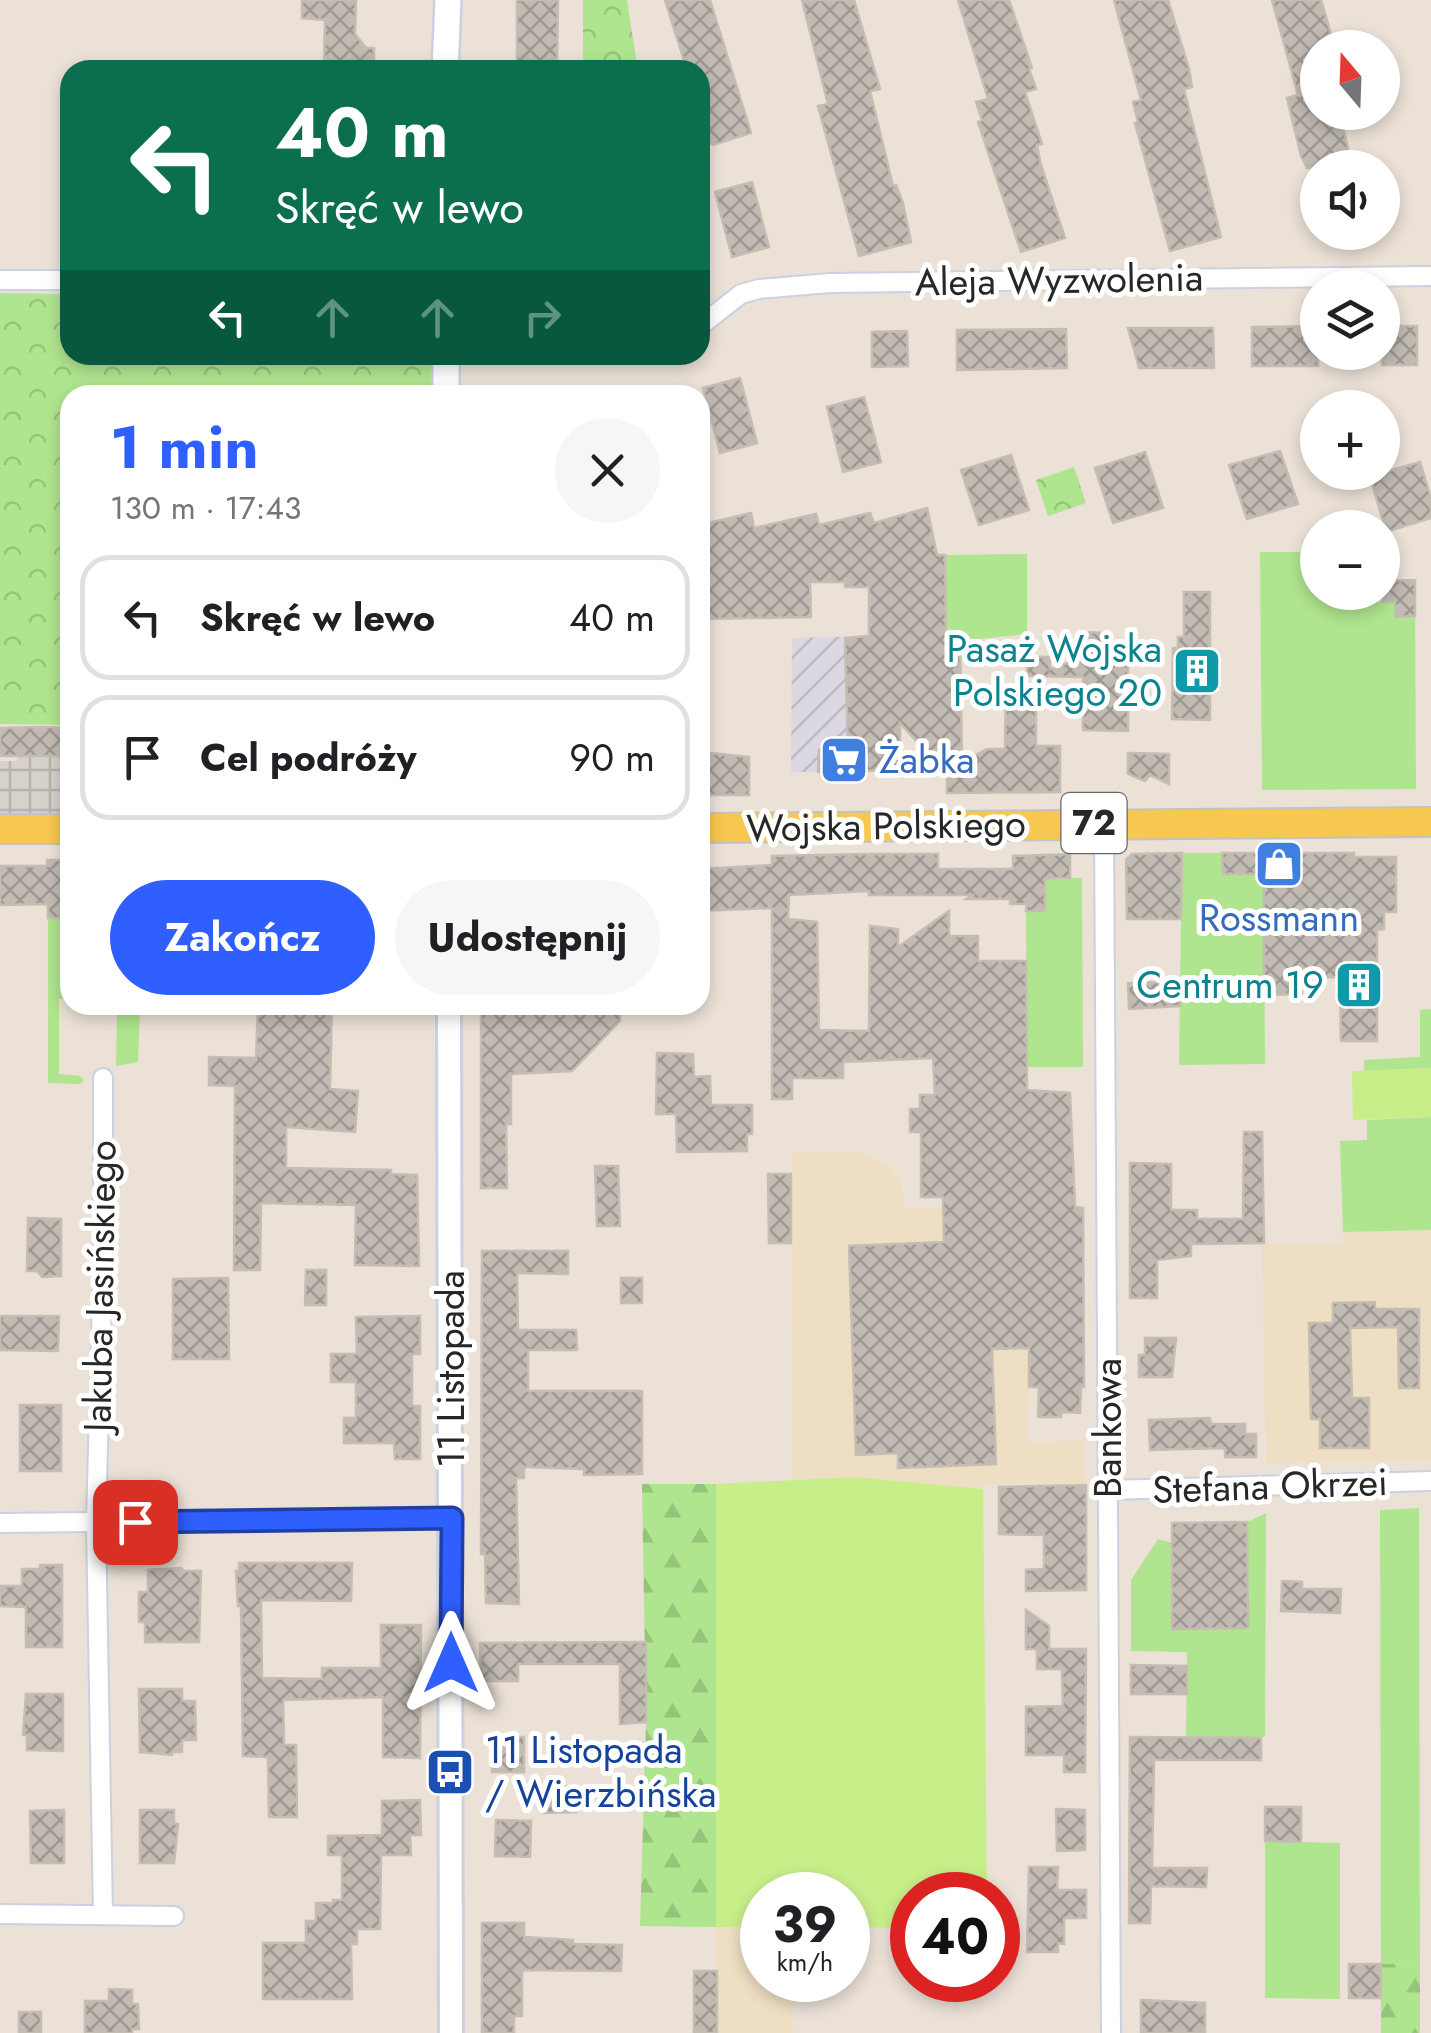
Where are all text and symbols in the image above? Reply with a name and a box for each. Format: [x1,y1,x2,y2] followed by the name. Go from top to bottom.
[1300,30,1400,130] north arrow
[1300,30,1400,610] map controls
[275,82,449,183] text: 40 m
[110,100,240,230] icon: left
[1300,150,1400,250] button: sound
[275,175,524,240] text: Skręć w lewo
[914,249,1204,310] street label: Aleja Wyzwolenia
[1300,270,1400,370] button: layers
[200,290,255,345] icon: left
[305,290,360,345] icon: ahead
[410,290,465,345] icon: ahead
[515,290,570,345] icon: right
[1300,390,1400,490] button: +
[110,404,259,491] text: 1 min
[555,418,660,523] button: close
[110,485,301,531] text: 130 m · 17:43
[1300,510,1400,610] button: −
[115,590,170,645] icon: left
[200,590,435,645] text: Skręć w lewo
[569,590,655,645] text: 40 m
[946,621,1162,720] place label: Pasaż Wojska Polskiego 20
[1171,645,1223,697] building icon: Pasaż Wojska Polskiego 20
[115,730,170,785] icon: arrive
[200,730,417,785] text: Cel podróży
[569,730,655,785] text: 90 m
[879,732,975,787] place label: Żabka
[818,734,870,786] supermarket icon: Żabka
[1062,793,1126,853] road number: 72
[746,796,1026,855] street label: Wojska Polskiego
[1253,838,1305,890] shop icon: Rossmann
[110,880,375,995] button: Zakończ
[395,880,660,995] button: Udostępnij
[1199,890,1359,945] place label: Rossmann
[1136,957,1324,1012] place label: Centrum 19
[1333,959,1385,1011] building icon: Centrum 19
[69,1140,130,1437] street label: Jakuba Jasińskiego
[423,1270,478,1468] street label: 11 Listopada
[1080,1358,1135,1498] street label: Bankowa
[1151,1454,1389,1517] street label: Stefana Okrzei
[93,1480,178,1565] pin
[108,1495,163,1550] icon: arrive
[399,1611,503,1715] position arrow
[485,1722,717,1821] place label: 11 Listopada / Wierzbińska
[424,1746,476,1798] bus stop icon: 11 Listopada / Wierzbińska
[890,1872,1020,2002] speed limit sign: 40
[773,1888,837,1961] text: 39
[777,1944,833,1980] text: km/h

